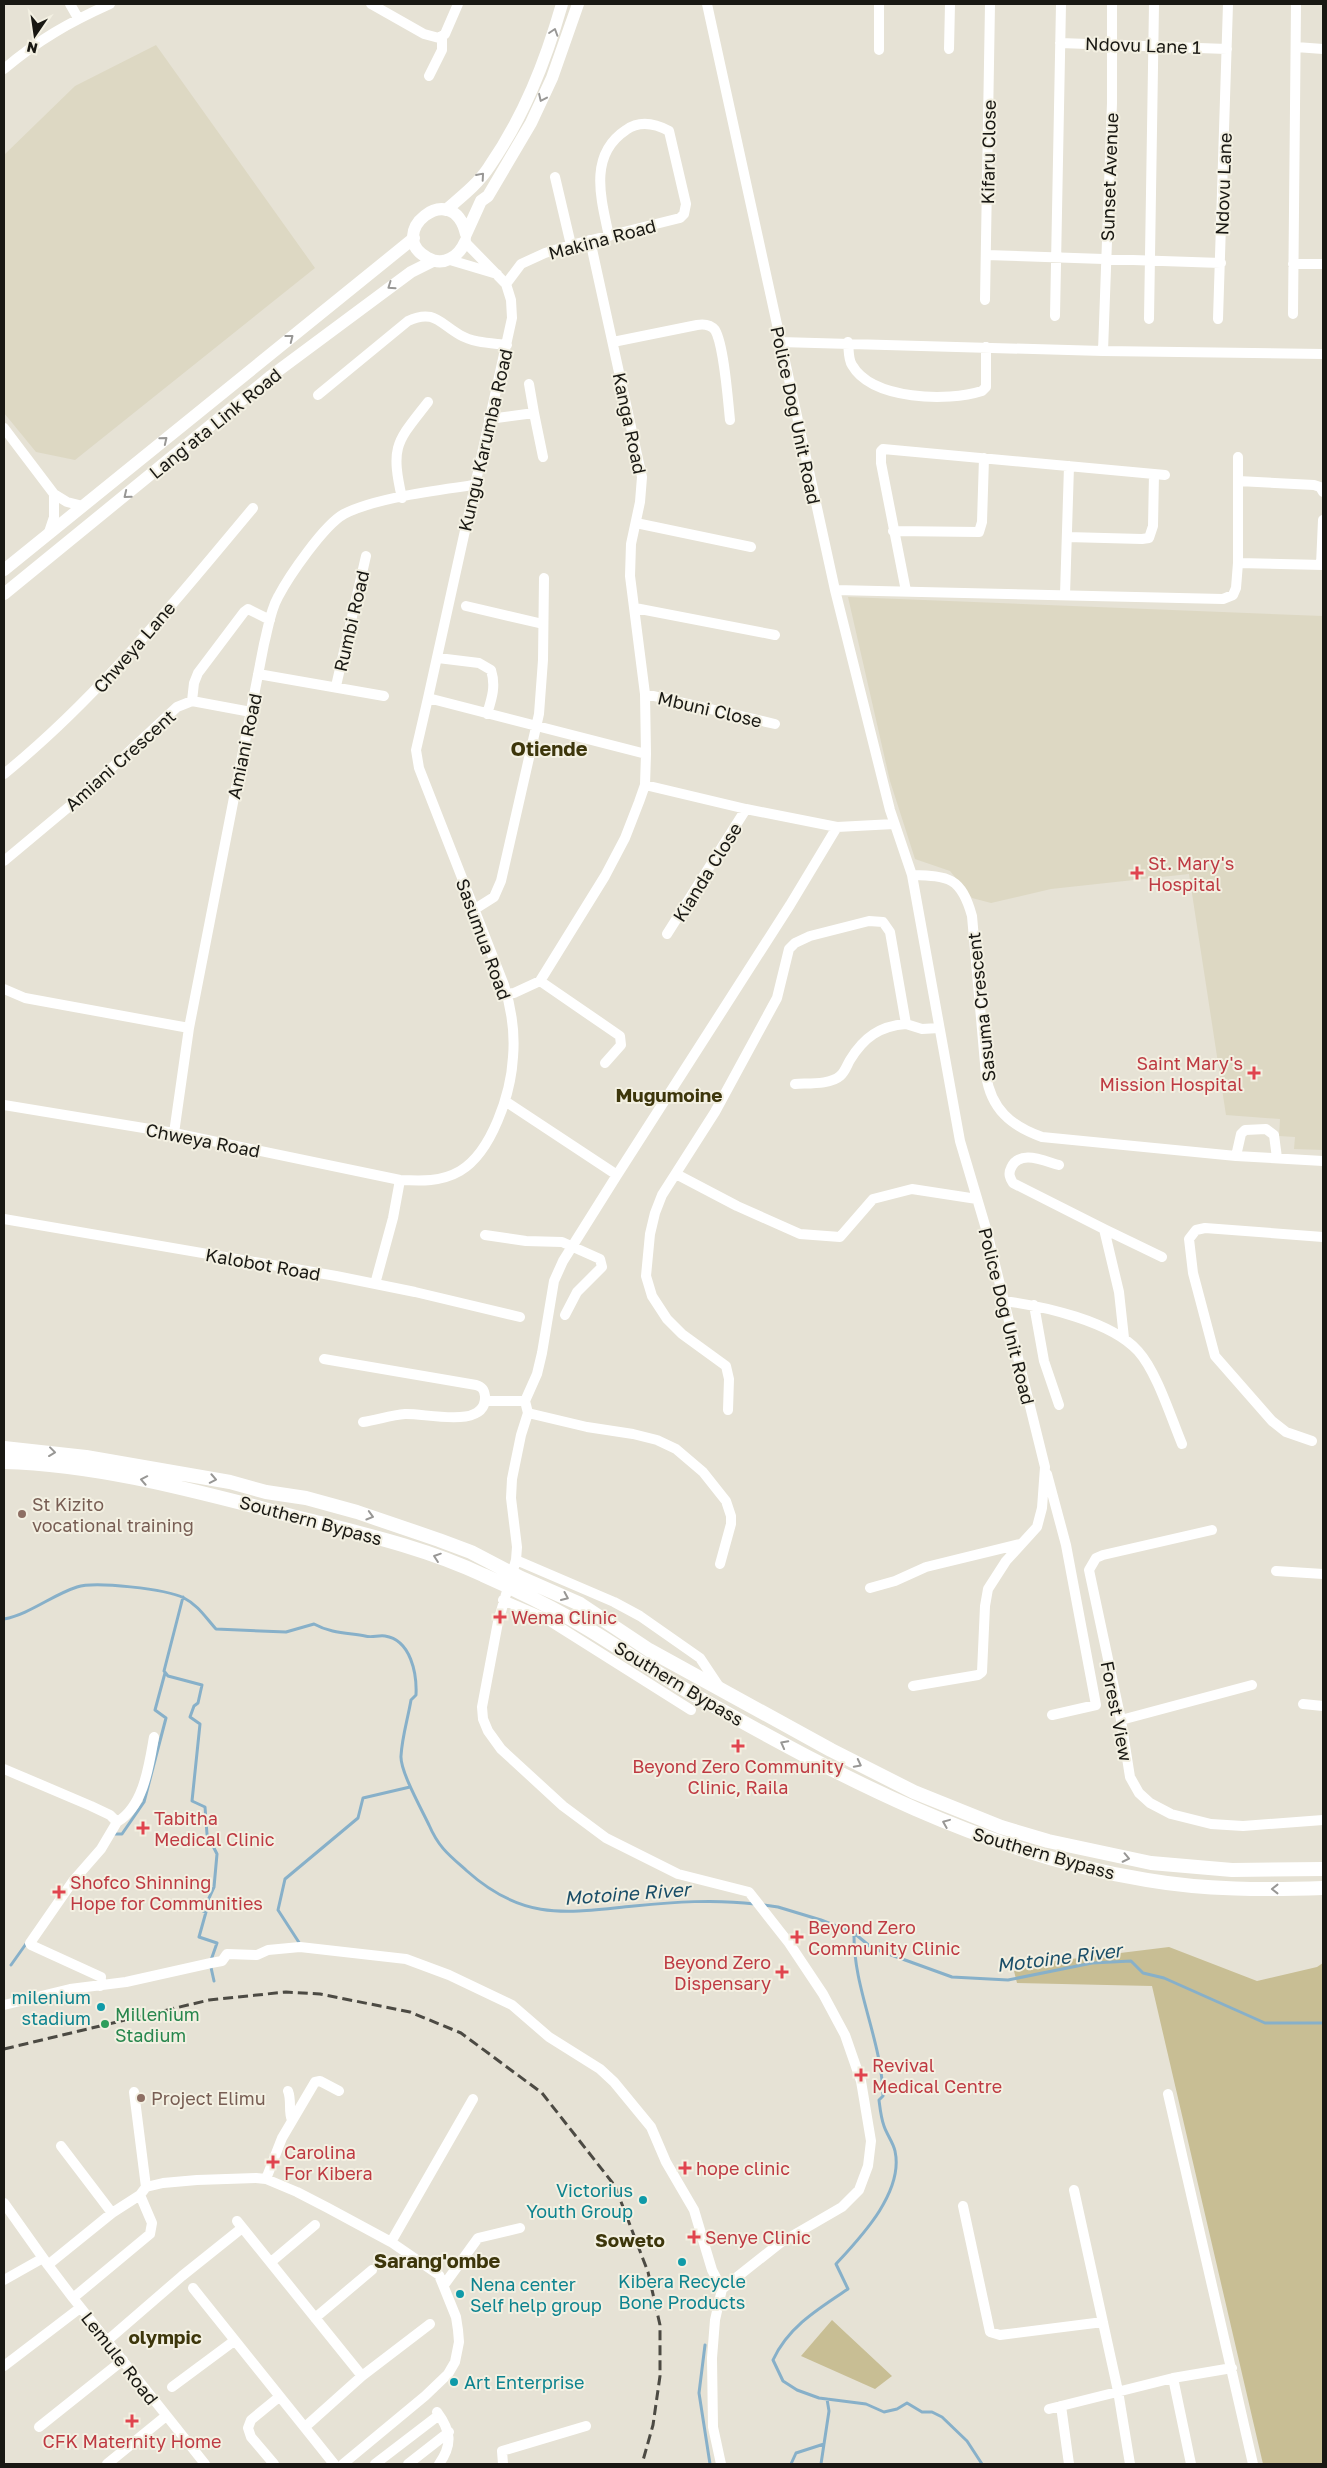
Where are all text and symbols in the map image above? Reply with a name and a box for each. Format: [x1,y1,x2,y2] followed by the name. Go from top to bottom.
[10,10,60,60] north arrow
[548,29,558,37] one-way arrow
[1085,32,1202,58] street label: Ndovu Lane 1
[25,39,39,58] text: N
[538,93,548,102] one-way arrow
[976,99,1000,205] street label: Kifaru Close
[1096,112,1122,242] street label: Sunset Avenue
[1210,132,1236,236] street label: Ndovu Lane
[475,173,484,182] one-way arrow
[546,214,658,264] street label: Makina Road
[388,280,397,289] one-way arrow
[766,324,826,506] street label: Police Dog Unit Road
[284,335,293,343] one-way arrow
[453,347,517,533] street label: Kungu Karumba Road
[145,363,285,483] street label: Lang'ata Link Road
[608,370,652,476] street label: Kanga Road
[158,437,167,446] one-way arrow
[123,489,132,498] one-way arrow
[329,568,373,674] street label: Rumbi Road
[88,597,180,697] street label: Chweya Lane
[656,686,764,732] street label: Mbuni Close
[222,691,266,801] street label: Amiani Road
[60,705,180,815] street label: Amiani Crescent
[511,736,588,760] district label: Otiende
[668,818,746,926] street label: Kianda Close
[1148,852,1234,895] place label: St. Mary's Hospital
[1130,866,1144,880] marker: St. Mary's Hospital
[452,875,516,1003] street label: Sasumua Road
[962,931,1000,1083] street label: Sasuma Crescent
[1099,1052,1243,1095] place label: Saint Mary's Mission Hospital
[1247,1066,1261,1080] marker: Saint Mary's Mission Hospital
[615,1083,723,1106] district label: Mugumoine
[144,1118,262,1162] street label: Chweya Road
[974,1225,1040,1407] street label: Police Dog Unit Road
[204,1243,322,1285] street label: Kalobot Road
[49,1446,57,1457] one-way arrow
[208,1473,217,1483] one-way arrow
[140,1476,149,1486] one-way arrow
[237,1490,385,1550] street label: Southern Bypass
[32,1493,194,1536] place label: St Kizito vocational training
[16,1508,28,1520] marker: St Kizito vocational training
[366,1511,374,1521] one-way arrow
[433,1553,441,1563] one-way arrow
[560,1591,569,1602] one-way arrow
[511,1606,617,1628] place label: Wema Clinic
[493,1610,507,1624] marker: Wema Clinic
[610,1636,748,1730] street label: Southern Bypass
[1097,1659,1138,1763] street label: Forest View
[731,1739,745,1753] marker: Beyond Zero Community Clinic, Raila
[781,1740,790,1750] one-way arrow
[632,1755,844,1798] place label: Beyond Zero Community Clinic, Raila
[853,1757,862,1767] one-way arrow
[154,1807,275,1850] place label: Tabitha Medical Clinic
[942,1819,951,1830] one-way arrow
[136,1821,150,1835] marker: Tabitha Medical Clinic
[970,1822,1118,1884] street label: Southern Bypass
[1121,1852,1130,1863] one-way arrow
[70,1871,263,1914] place label: Shofco Shinning Hope for Communities
[563,1877,693,1909] water label: Motoine River
[1270,1884,1278,1894] one-way arrow
[52,1885,66,1899] marker: Shofco Shinning Hope for Communities
[808,1916,961,1959] place label: Beyond Zero Community Clinic
[790,1930,804,1944] marker: Beyond Zero Community Clinic
[995,1938,1125,1976] water label: Motoine River
[663,1951,771,1994] place label: Beyond Zero Dispensary
[775,1965,789,1979] marker: Beyond Zero Dispensary
[12,1986,91,2029] place label: milenium stadium
[95,2001,107,2013] marker: milenium stadium
[115,2003,200,2046] place label: Millenium Stadium
[99,2018,111,2030] marker: Millenium Stadium
[872,2054,1002,2097] place label: Revival Medical Centre
[854,2068,868,2082] marker: Revival Medical Centre
[151,2087,266,2109] place label: Project Elimu
[135,2092,147,2104] marker: Project Elimu
[284,2141,373,2184] place label: Carolina For Kibera
[266,2155,280,2169] marker: Carolina For Kibera
[696,2157,790,2179] place label: hope clinic
[678,2161,692,2175] marker: hope clinic
[526,2179,633,2222] place label: Victorius Youth Group
[637,2194,649,2206] marker: Victorius Youth Group
[705,2226,811,2248] place label: Senye Clinic
[595,2228,665,2251] district label: Soweto
[687,2230,701,2244] marker: Senye Clinic
[374,2248,501,2272] district label: Sarang'ombe
[676,2256,688,2268] marker: Kibera Recycle Bone Products
[618,2270,746,2313] place label: Kibera Recycle Bone Products
[470,2273,602,2316] place label: Nena center Self help group
[454,2288,466,2300] marker: Nena center Self help group
[77,2307,163,2409] street label: Lemule Road
[128,2325,202,2348] district label: olympic
[464,2371,585,2393] place label: Art Enterprise
[448,2376,460,2388] marker: Art Enterprise
[125,2414,139,2428] marker: CFK Maternity Home
[43,2430,221,2452] place label: CFK Maternity Home

